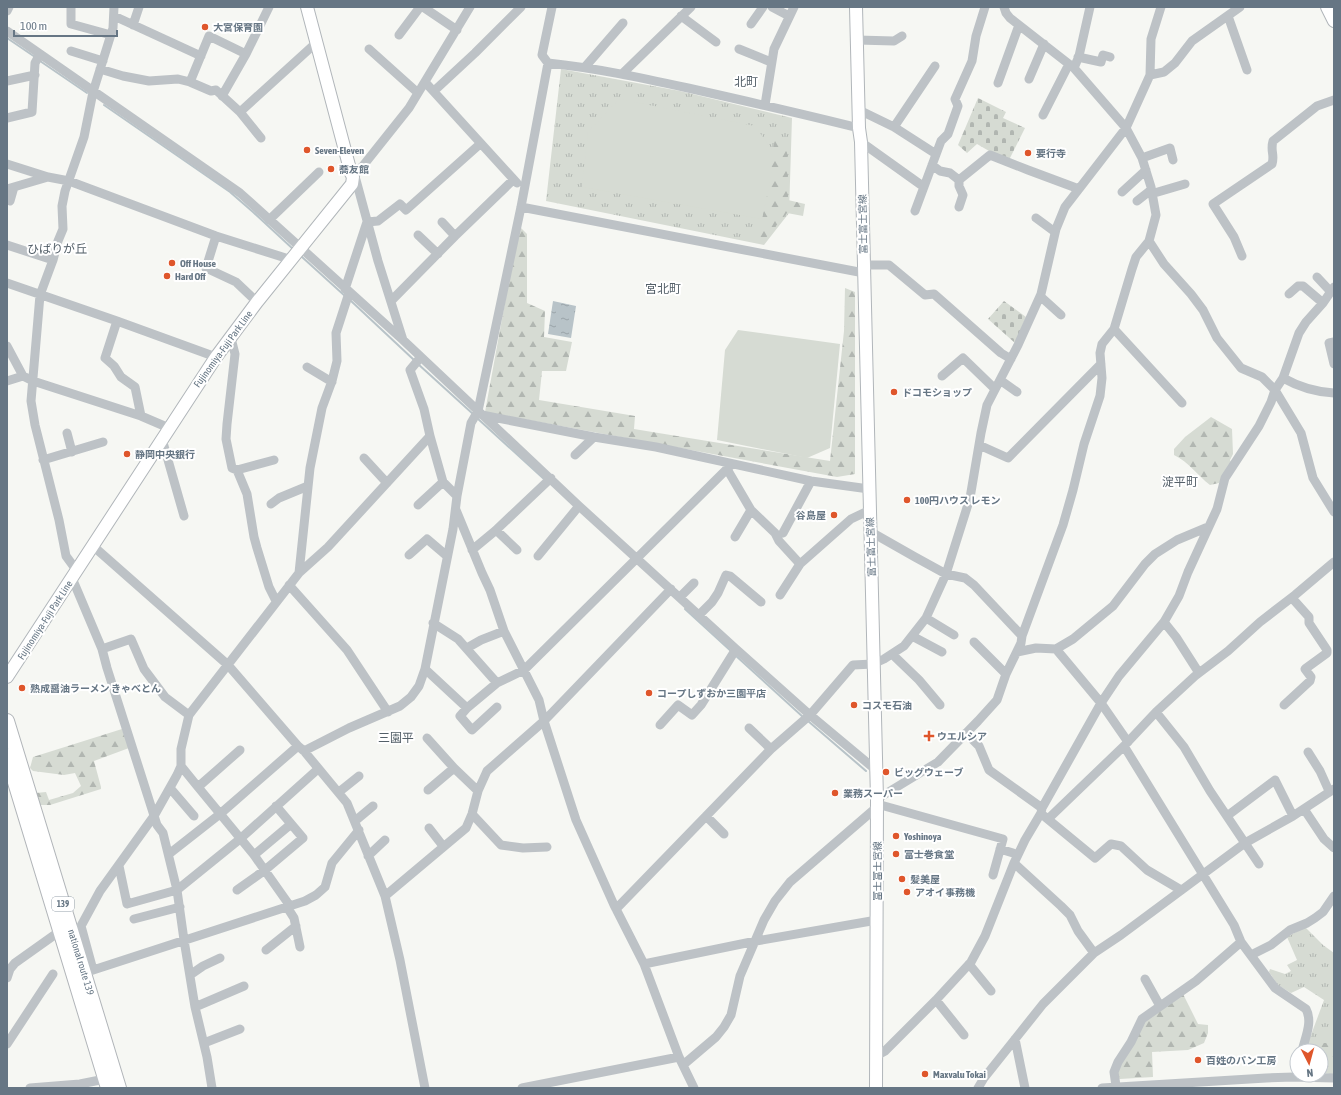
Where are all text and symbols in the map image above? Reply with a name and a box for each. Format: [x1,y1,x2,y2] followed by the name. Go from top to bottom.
[14,12,117,38] scale bar
[20,19,47,33] text: 100 m
[200,22,210,32] marker: 大宮保育園
[213,22,263,33] place label: 大宮保育園
[734,75,758,89] district label: 北町
[302,145,312,155] marker: Seven-Eleven
[315,145,364,156] place label: Seven-Eleven
[1023,148,1033,158] marker: 要行寺
[1036,148,1066,159] place label: 要行寺
[326,164,336,174] marker: 蕎友館
[338,164,369,175] place label: 蕎友館
[857,194,869,254] street label: 富士富士宮線
[27,242,87,256] district label: ひばりが丘
[167,258,177,268] marker: Off House
[180,258,216,269] place label: Off House
[162,271,172,281] marker: Hard Off
[175,271,206,282] place label: Hard Off
[645,282,681,296] district label: 宮北町
[192,308,255,389] street label: Fujinomiya-Fuji Park Line
[889,387,899,397] marker: ドコモショップ
[902,387,972,398] place label: ドコモショップ
[122,449,132,459] marker: 静岡中央銀行
[135,449,195,460] place label: 静岡中央銀行
[1162,475,1198,489] district label: 淀平町
[902,495,912,505] marker: 100円ハウス レモン
[915,495,1000,506] place label: 100円ハウス レモン
[796,510,826,521] place label: 谷島屋
[829,510,839,520] marker: 谷島屋
[864,517,878,577] street label: 富士富士宮線
[15,578,75,662] street label: Fujinomiya-Fuji Park Line
[17,683,27,693] marker: 熟成醤油ラーメン きゃべとん
[30,683,161,694] place label: 熟成醤油ラーメン きゃべとん
[644,688,654,698] marker: コープしずおか三園平店
[657,688,766,699] place label: コープしずおか三園平店
[849,700,859,710] marker: コスモ石油
[862,700,912,711] place label: コスモ石油
[378,731,414,745] district label: 三園平
[924,731,934,741] marker: ウエルシア
[937,731,987,742] place label: ウエルシア
[881,767,891,777] marker: ビッグウェーブ
[894,767,963,778] place label: ビッグウェーブ
[830,788,840,798] marker: 業務スーパー
[843,788,903,799] place label: 業務スーパー
[891,831,901,841] marker: Yoshinoya
[903,831,942,842] place label: Yoshinoya
[872,841,883,901] street label: 富士富士宮線
[891,849,901,859] marker: 富士巻食堂
[904,849,954,860] place label: 富士巻食堂
[897,874,907,884] marker: 髪美屋
[910,874,940,885] place label: 髪美屋
[902,887,912,897] marker: アオイ事務機
[915,887,975,898] place label: アオイ事務機
[52,897,74,911] road number: 139
[66,928,96,996] street label: national route 139
[1289,1043,1329,1083] north arrow
[1193,1055,1203,1065] marker: 百姓のパン工房
[1206,1055,1277,1066] place label: 百姓のパン工房
[1306,1067,1314,1079] text: N
[920,1069,930,1079] marker: Maxvalu Tokai
[933,1069,986,1080] place label: Maxvalu Tokai

